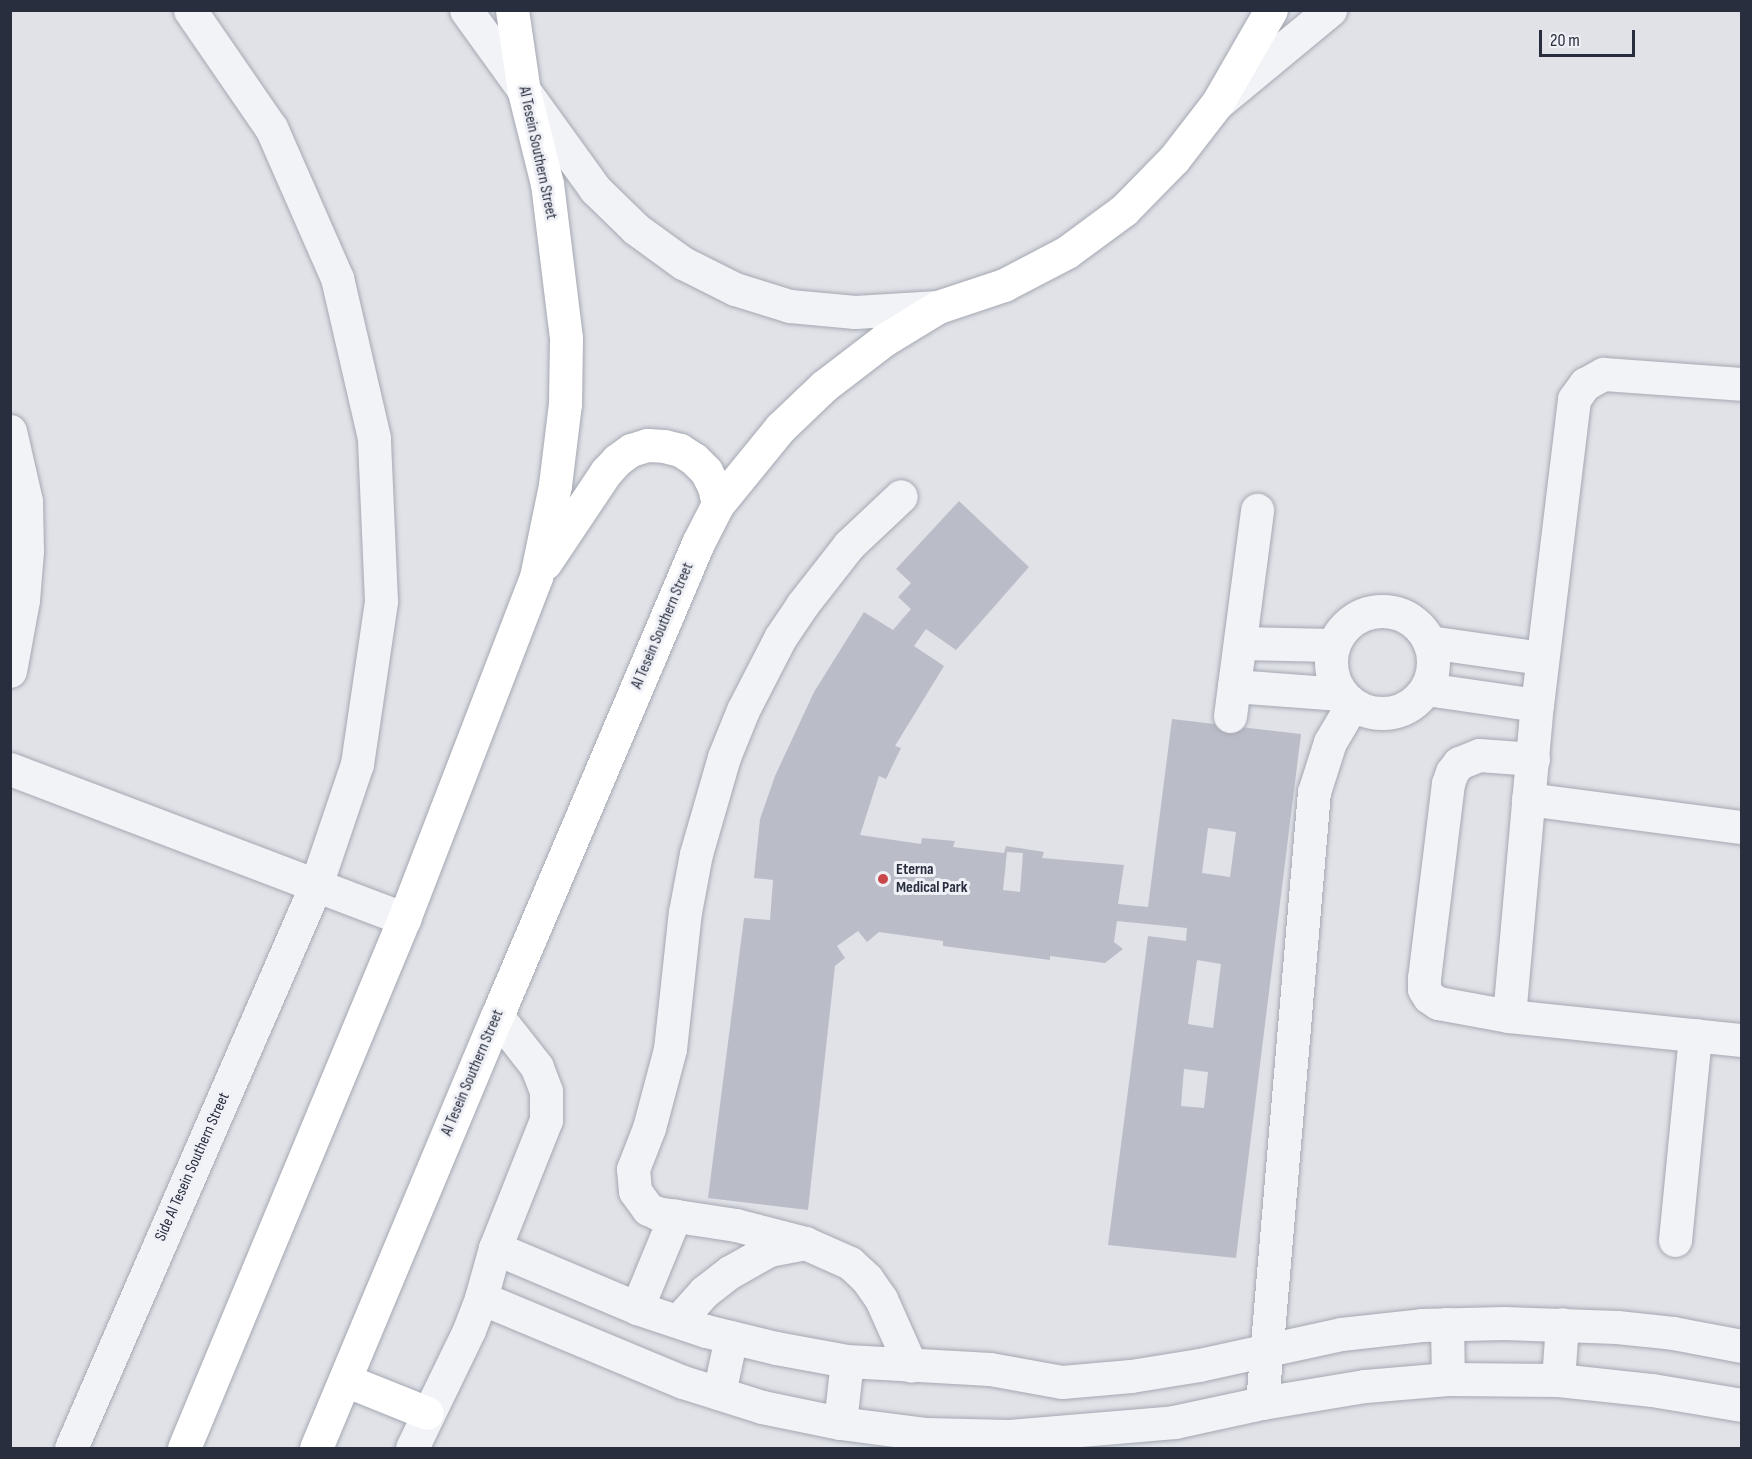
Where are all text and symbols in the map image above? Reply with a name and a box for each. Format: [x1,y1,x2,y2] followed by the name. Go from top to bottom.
[1542,18,1638,56] scale bar
[1550,30,1580,51] text: 20 m
[514,85,560,221] street label: Al Tesein Southern Street
[628,560,698,692] street label: Al Tesein Southern Street
[896,860,967,898] place label: Eterna Medical Park
[874,870,892,888] marker: Eterna Medical Park
[438,1007,508,1139] street label: Al Tesein Southern Street
[152,1090,234,1244] street label: Side Al Tesein Southern Street

